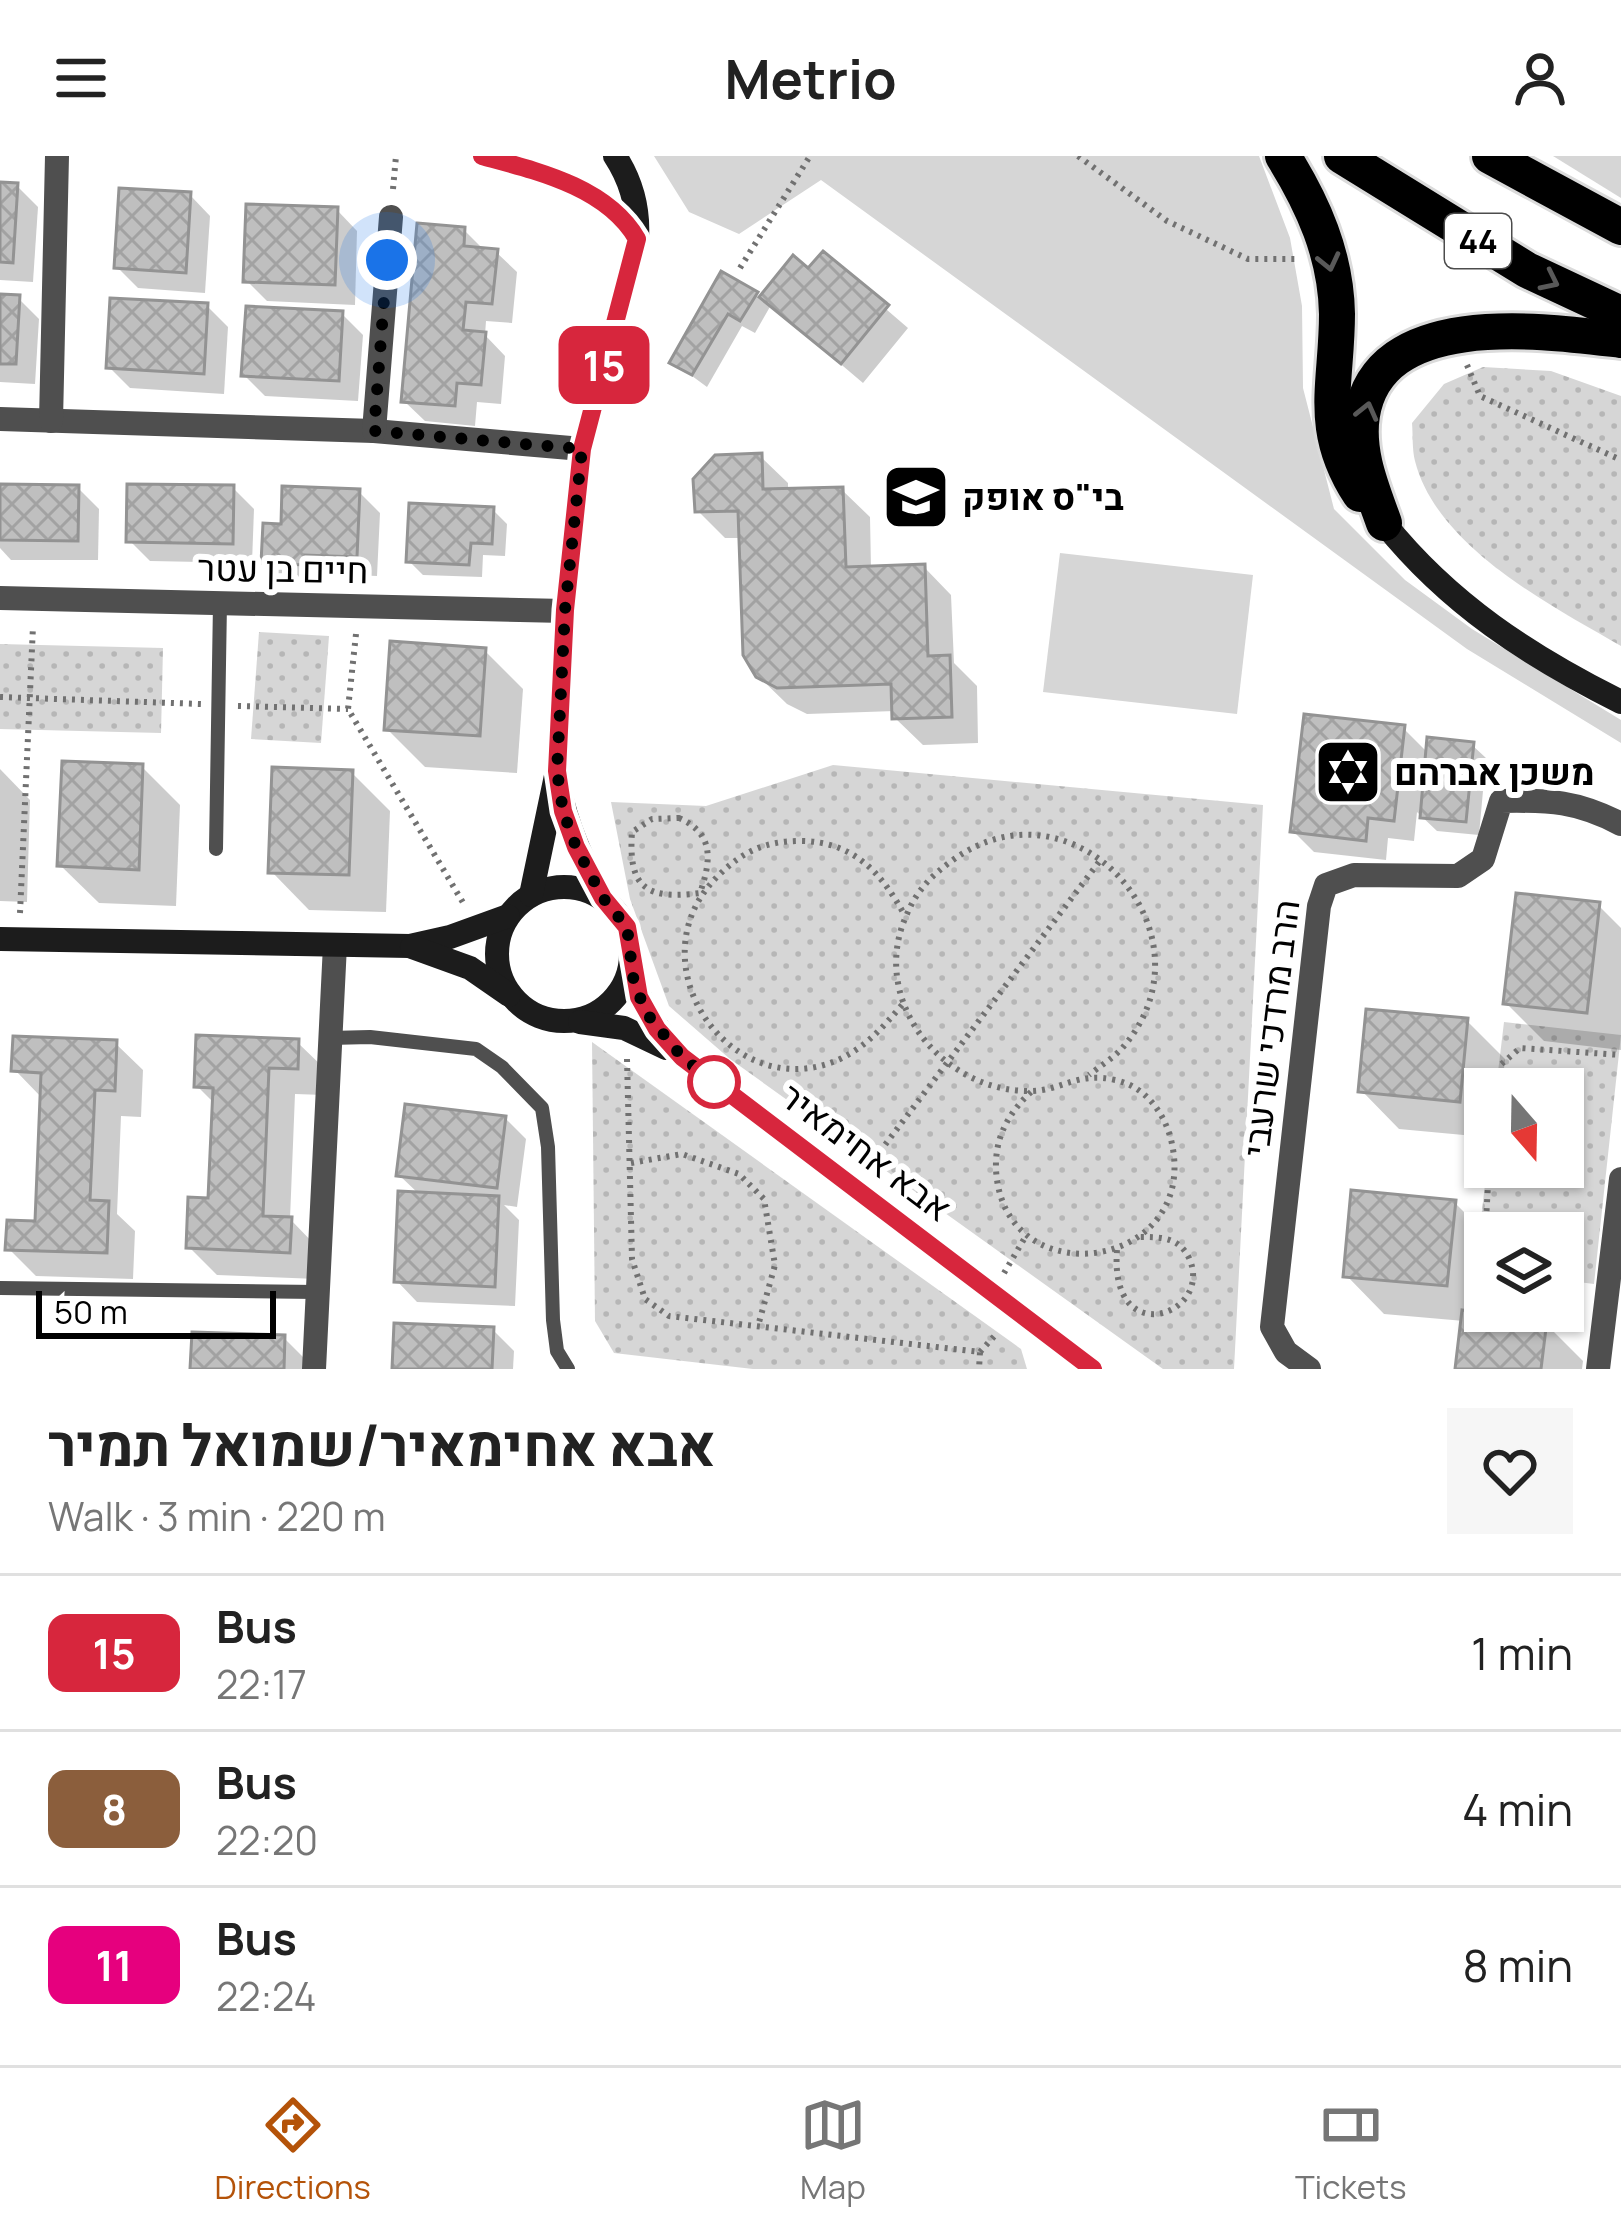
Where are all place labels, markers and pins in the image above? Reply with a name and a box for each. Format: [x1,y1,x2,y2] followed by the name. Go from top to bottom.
[881,462,951,532] school or university icon: בי"ס אופק
[962,472,1124,521] place label: בי"ס אופק
[1313,737,1383,807] synagogue icon: משכן אברהם
[1394,747,1595,796] place label: משכן אברהם
[689,1057,739,1107] unlabelled marker

